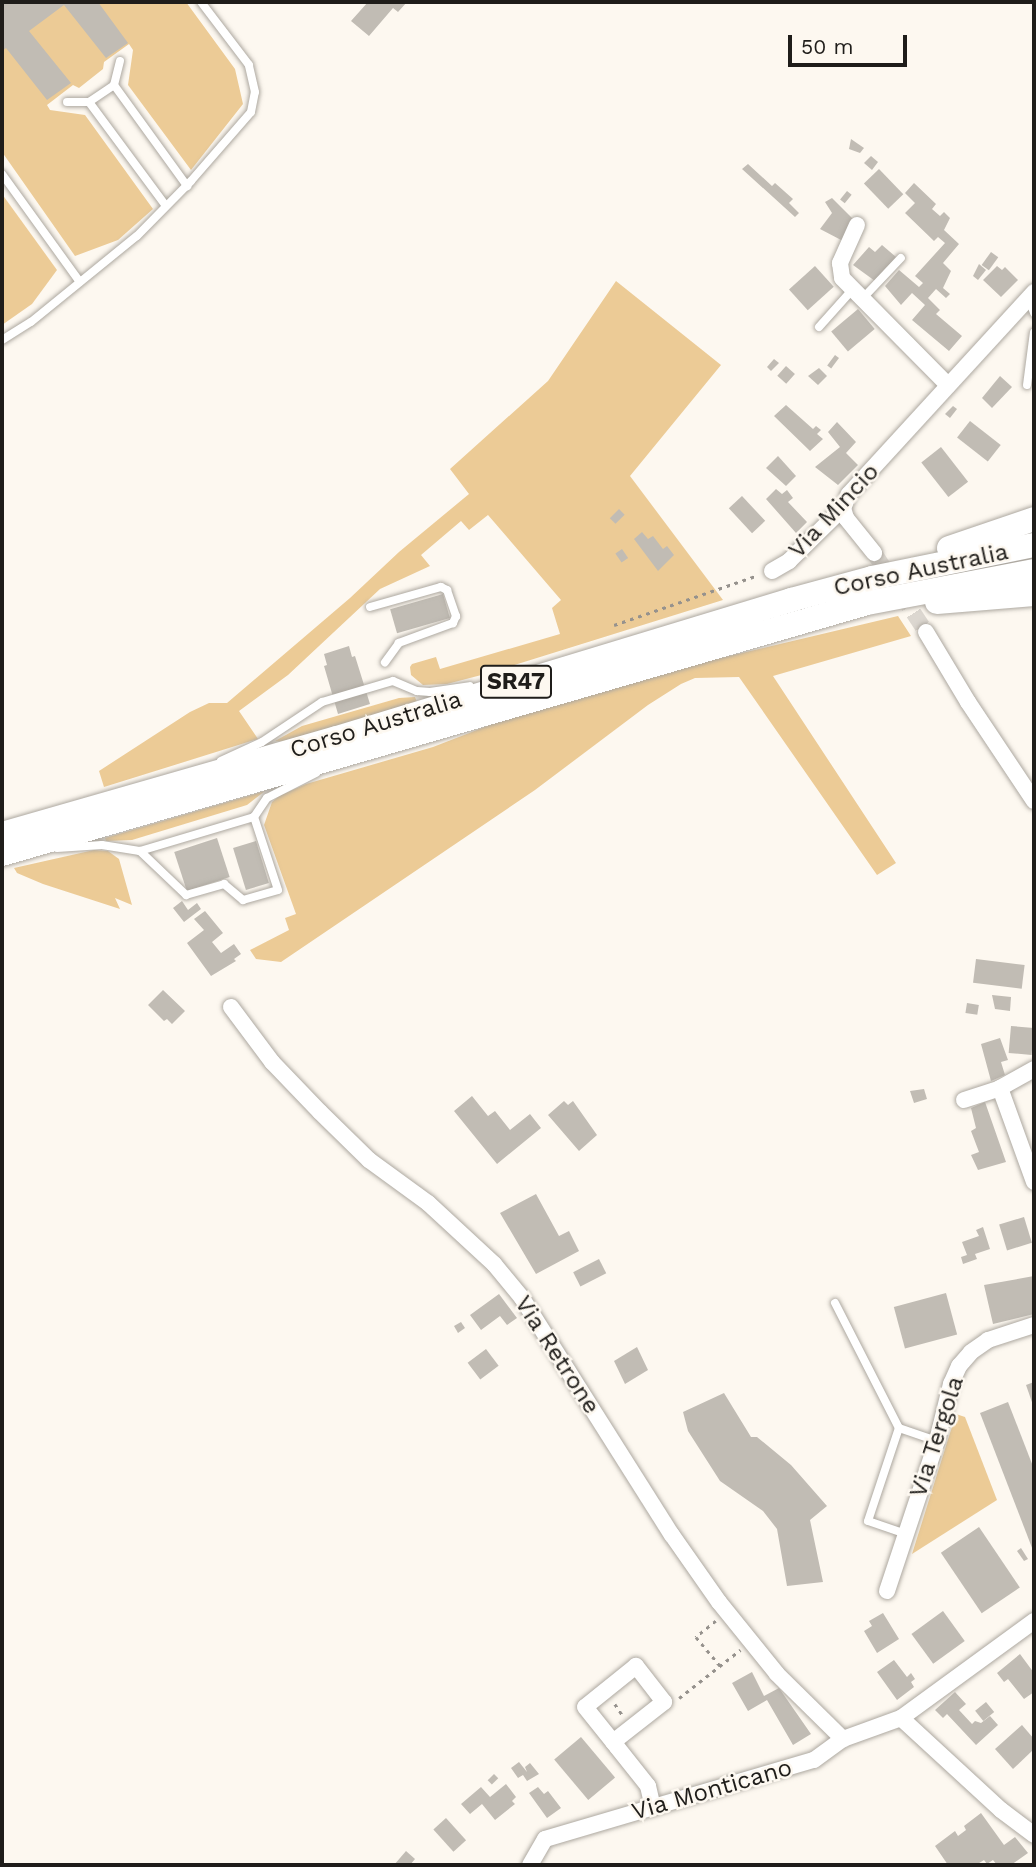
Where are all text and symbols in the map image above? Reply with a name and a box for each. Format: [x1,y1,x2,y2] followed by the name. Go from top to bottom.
[791,21,910,65] scale bar
[801,34,853,59] text: 50 m
[783,457,885,565] street label: Via Mincio
[831,537,1011,603] street label: Corso Australia
[479,662,553,702] road number: SR47
[286,685,466,765] street label: Corso Australia
[508,1290,606,1420] street label: Via Retrone
[904,1372,970,1502] street label: Via Tergola
[628,1753,796,1827] street label: Via Monticano

